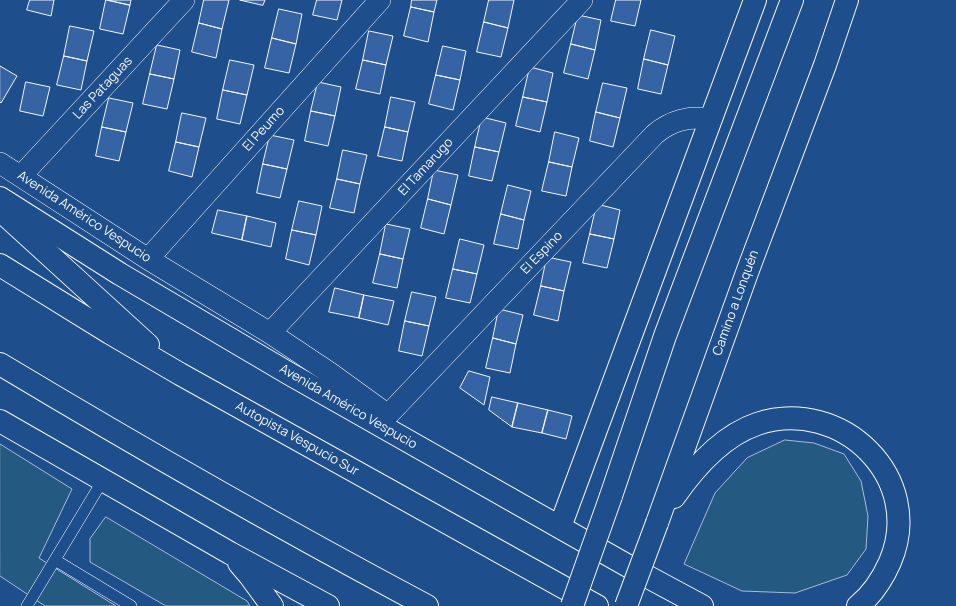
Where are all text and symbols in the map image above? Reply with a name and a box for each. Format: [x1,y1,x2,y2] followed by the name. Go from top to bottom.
[70,53,136,123] street label: Las Pataguas
[240,103,288,155] street label: El Peumo
[395,135,457,199] street label: El Tamarugo
[14,168,154,266] street label: Avenida Américo Vespucio
[518,228,566,278] street label: El Espino
[710,248,762,358] street label: Camino a Lonquén
[276,361,420,453] street label: Avenida Américo Vespucio
[233,399,361,479] street label: Autopista Vespucio Sur

